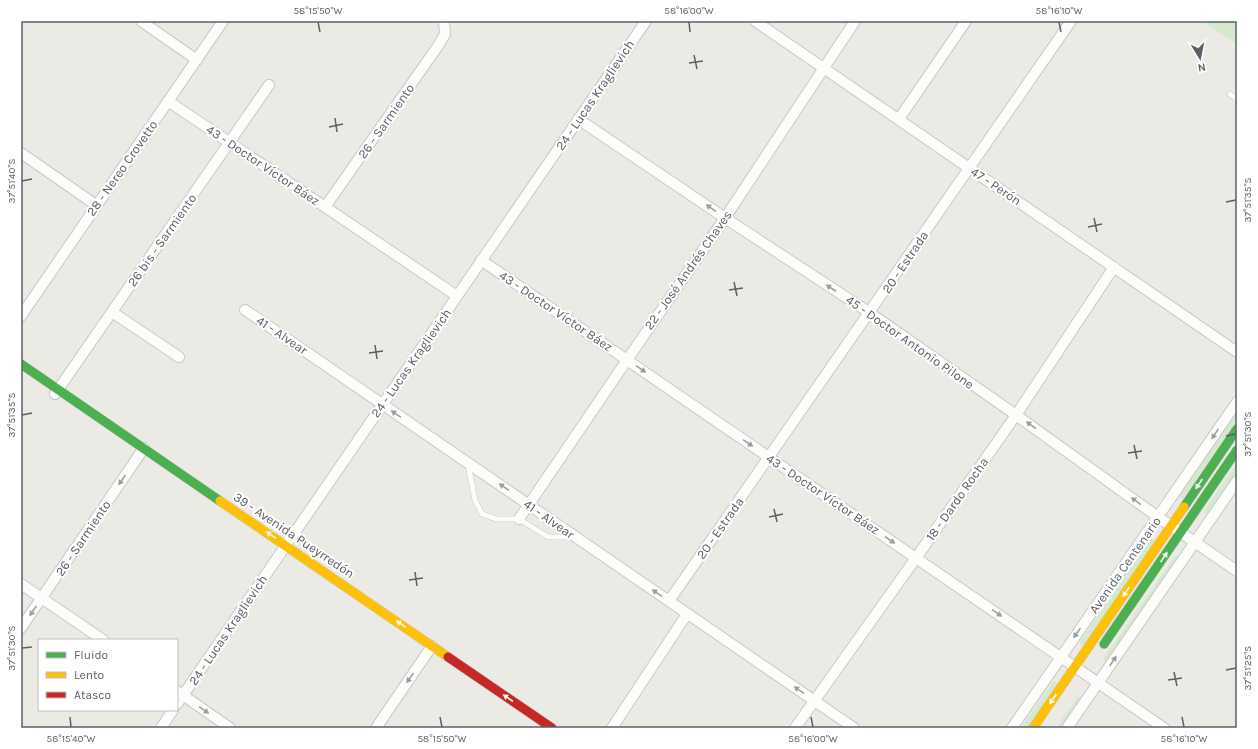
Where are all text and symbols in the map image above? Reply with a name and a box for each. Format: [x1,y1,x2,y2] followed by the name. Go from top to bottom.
[293,5,343,17] text: 58°15'50"W
[664,5,714,17] text: 58°16'00"W
[1036,5,1082,17] text: 58°16'10"W
[553,37,637,153] street label: 24 - Lucas Kraglievich
[1180,38,1220,78] north arrow
[1197,60,1207,74] text: N
[355,81,417,161] street label: 26 - Sarmiento
[83,117,161,219] street label: 28 - Nereo Crovetto
[203,121,323,209] street label: 43 - Doctor Víctor Báez
[6,159,18,203] text: 37°51'40"S
[968,164,1024,208] street label: 47 - Perón
[1242,178,1254,222] text: 37°51'35"S
[124,191,200,289] street label: 26 bis - Sarmiento
[705,205,717,212] one-way arrow
[641,207,735,332] street label: 22 - José Andrés Chaves
[879,228,931,296] street label: 20 - Estrada
[496,267,616,355] street label: 43 - Doctor Víctor Báez
[826,284,837,292] one-way arrow
[843,292,977,392] street label: 45 - Doctor Antonio Pilone
[368,306,454,420] street label: 24 - Lucas Kraglievich
[254,312,311,358] street label: 41 - Alvear
[635,365,646,373] one-way arrow
[6,393,18,437] text: 37°51'35"S
[391,410,402,418] one-way arrow
[1242,411,1254,457] text: 37°51'30"S
[1025,421,1036,429] one-way arrow
[1211,429,1219,439] one-way arrow
[743,439,753,447] one-way arrow
[763,450,883,538] street label: 43 - Doctor Víctor Báez
[923,455,991,543] street label: 18 - Dardo Rocha
[118,475,126,486] one-way arrow
[1195,479,1203,489] one-way arrow
[498,483,509,491] one-way arrow
[231,489,357,581] street label: 39 - Avenida Pueyrredón
[693,494,747,562] street label: 20 - Estrada
[521,496,577,542] street label: 41 - Alvear
[52,497,114,579] street label: 26 - Sarmiento
[1131,497,1141,505] one-way arrow
[1086,514,1164,616] street label: Avenida Centenario
[266,531,276,539] one-way arrow
[885,536,895,544] one-way arrow
[1160,552,1168,562] one-way arrow
[186,572,270,688] street label: 24 - Lucas Kraglievich
[1122,586,1130,597] one-way arrow
[652,589,662,597] one-way arrow
[29,605,37,616] one-way arrow
[992,609,1002,617] one-way arrow
[396,620,406,628] one-way arrow
[6,625,18,671] text: 37°51'30"S
[1073,628,1081,638] one-way arrow
[38,639,178,711] legend
[1242,646,1254,690] text: 37°51'25"S
[74,648,108,662] text: Fluido
[1109,656,1117,666] one-way arrow
[74,668,104,682] text: Lento
[406,673,414,683] one-way arrow
[793,686,804,694] one-way arrow
[74,688,111,702] text: Atasco
[503,694,514,702] one-way arrow
[1049,694,1057,704] one-way arrow
[198,706,209,714] one-way arrow
[46,733,96,745] text: 58°15'40"W
[417,733,467,745] text: 58°15'50"W
[788,733,838,745] text: 58°16'00"W
[1161,733,1207,745] text: 58°16'10"W

